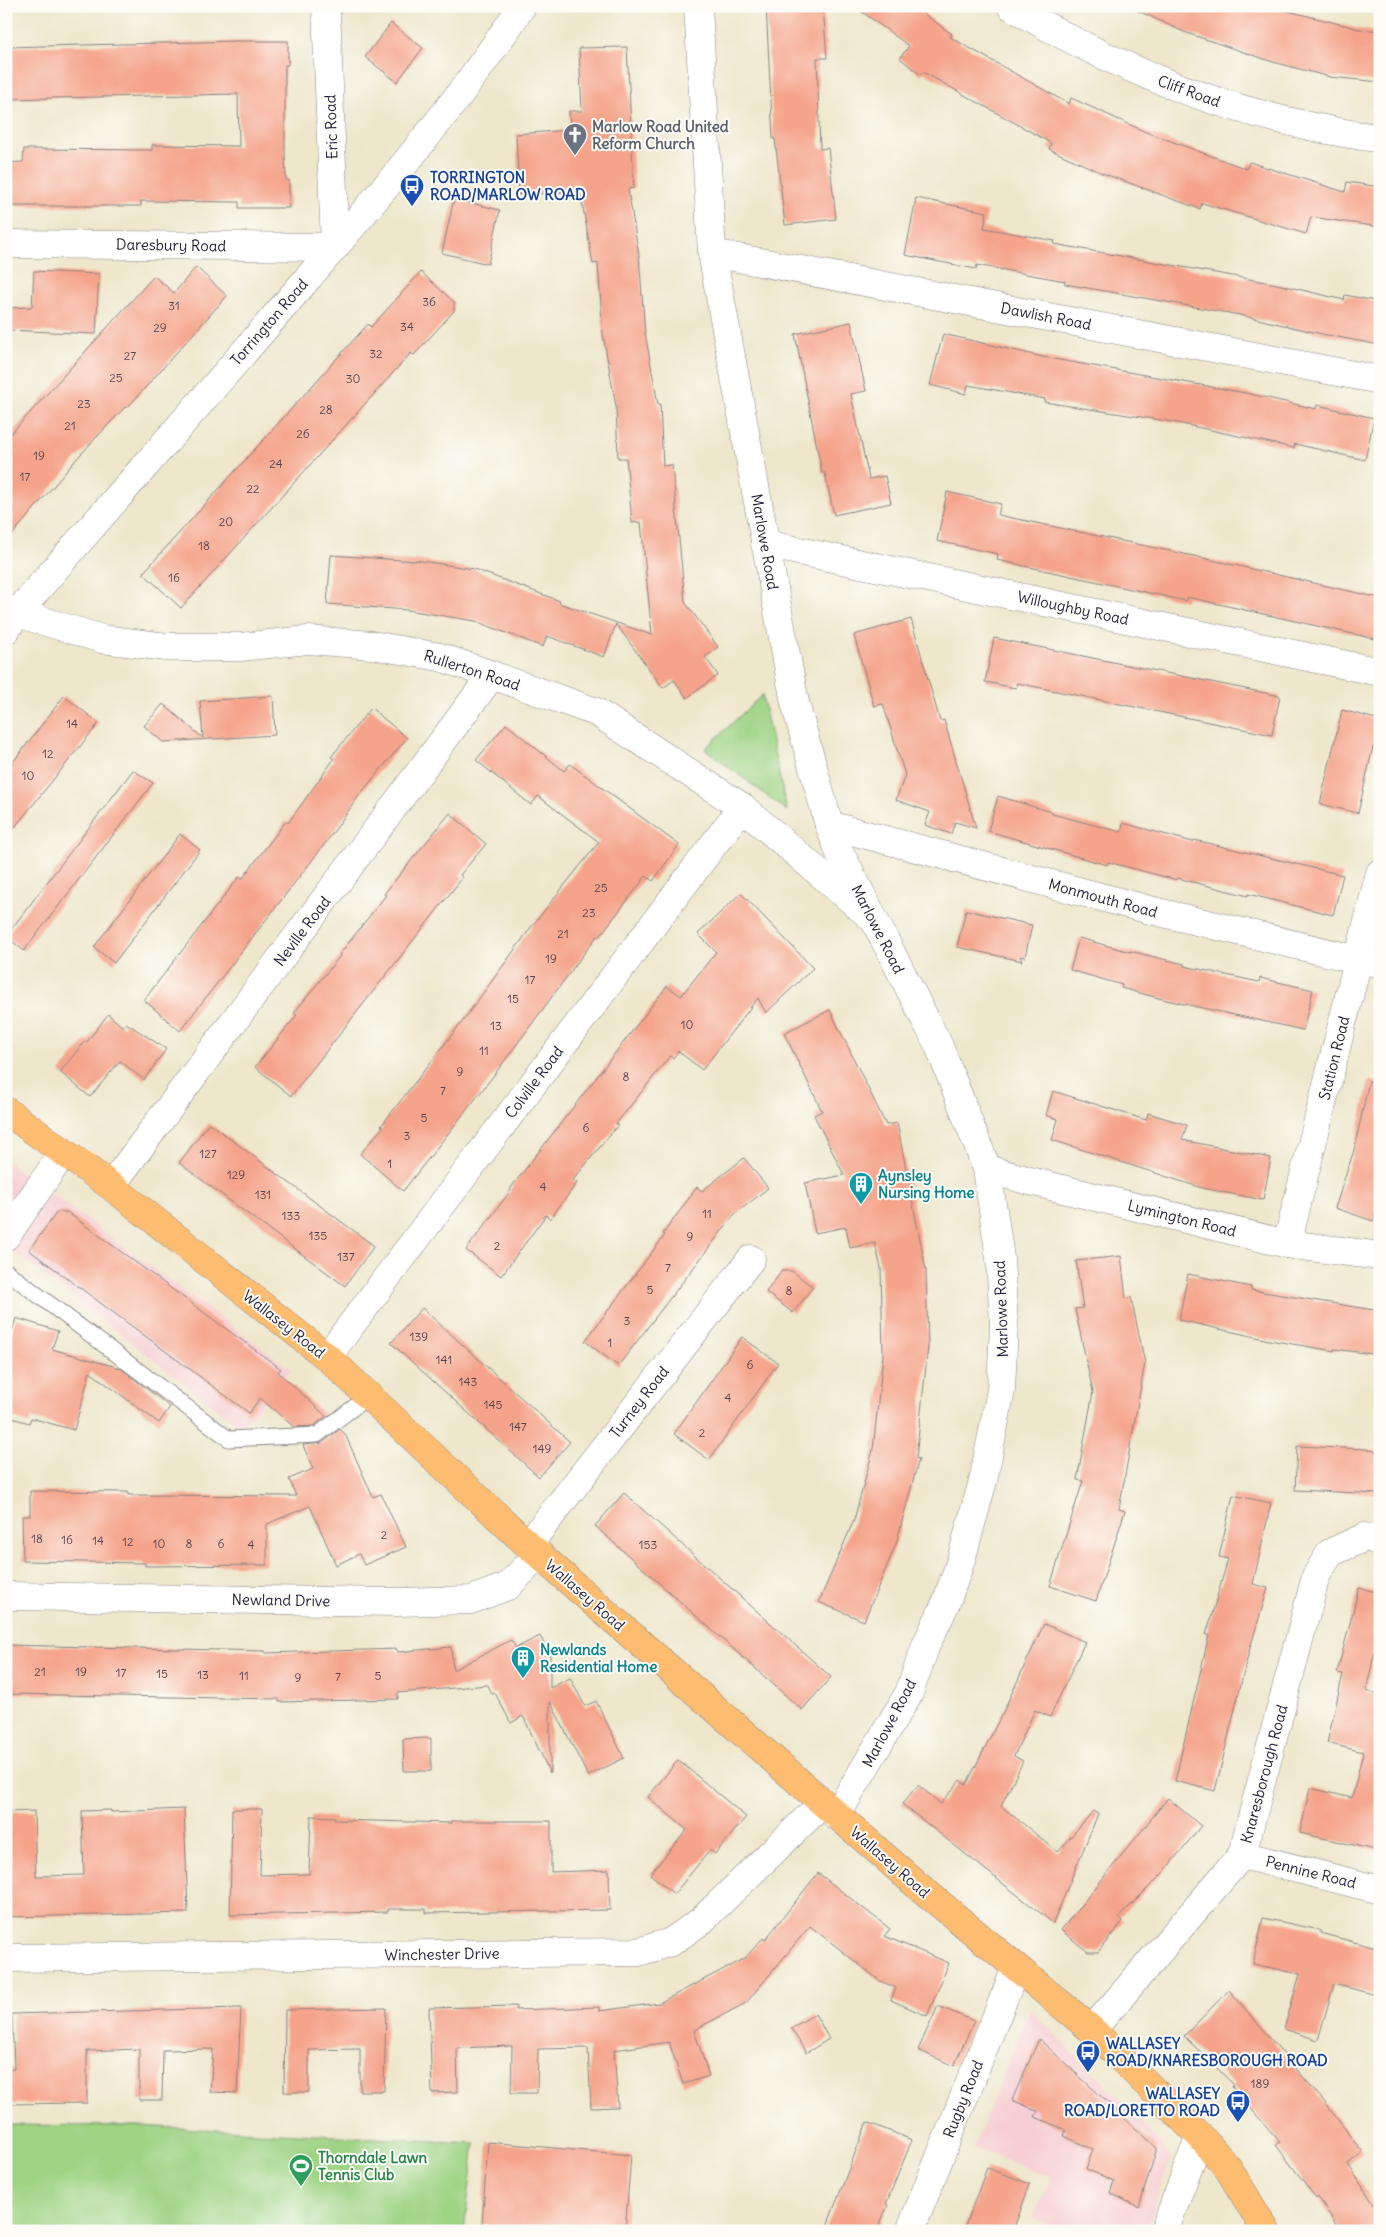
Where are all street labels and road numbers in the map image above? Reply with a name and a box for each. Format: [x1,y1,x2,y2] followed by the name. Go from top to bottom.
[1155,71,1223,111] street label: Cliff Road
[320,94,342,160] street label: Eric Road
[116,235,226,255] street label: Daresbury Road
[226,275,312,369] street label: Torrington Road
[999,298,1093,334] street label: Dawlish Road
[747,493,783,592] street label: Marlowe Road
[1016,587,1131,629] street label: Willoughby Road
[421,646,523,695] street label: Rullerton Road
[1046,874,1160,922] street label: Monmouth Road
[847,881,909,977] street label: Marlowe Road
[270,892,335,970] street label: Neville Road
[1314,1014,1354,1102] street label: Station Road
[501,1042,567,1122] street label: Colville Road
[1126,1195,1238,1241] street label: Lymington Road
[990,1260,1012,1358] street label: Marlowe Road
[239,1286,329,1362] street label: Wallasey Road
[605,1362,673,1442] street label: Turney Road
[541,1555,629,1635] street label: Wallasey Road
[232,1590,330,1610] street label: Newland Drive
[858,1675,920,1770] street label: Marlowe Road
[1236,1702,1292,1845] street label: Knaresborough Road
[846,1822,934,1902] street label: Wallasey Road
[1264,1852,1358,1892] street label: Pennine Road
[384,1943,500,1965] street label: Winchester Drive
[939,2057,987,2141] street label: Rugby Road

